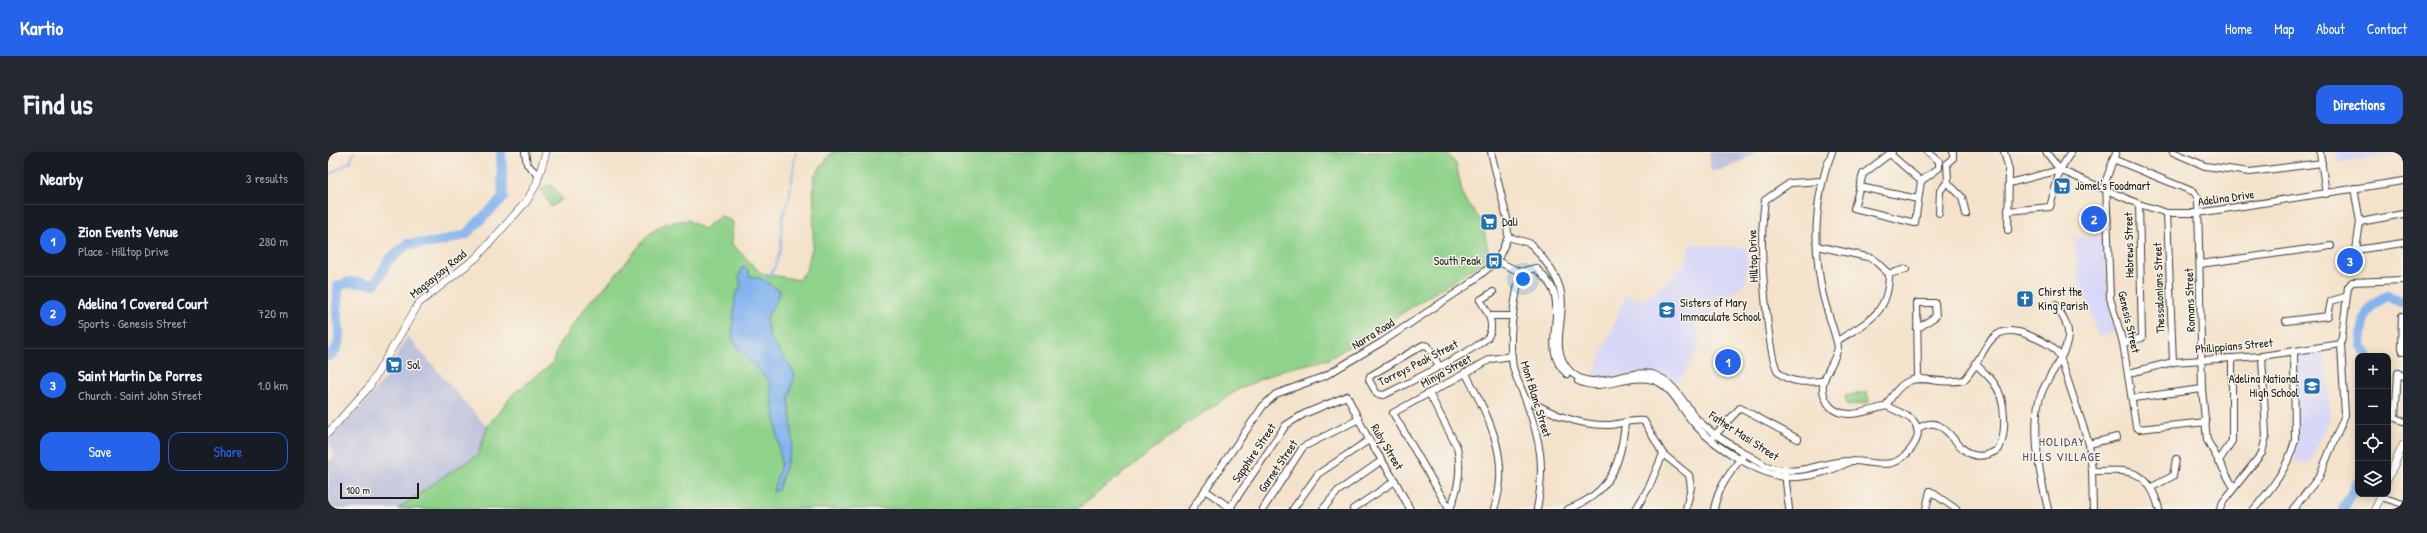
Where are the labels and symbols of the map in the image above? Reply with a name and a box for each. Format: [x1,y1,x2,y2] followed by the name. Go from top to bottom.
[2052,176,2072,196] supermarket icon: Jomel's Foodmart
[2075,177,2151,194] place label: Jomel's Foodmart
[2197,185,2255,210] street label: Adelina Drive
[2081,204,2107,234] pin: 2
[2119,211,2138,278] street label: Hebrews Street
[1479,212,1499,232] supermarket icon: Dali
[1502,213,1518,230] place label: Dali
[1743,229,1762,283] street label: Hilltop Drive
[2148,241,2169,334] street label: Thessalonians Street
[406,245,470,302] street label: Magsaysay Road
[2337,246,2363,276] pin: 3
[1484,251,1504,271] bus stop icon: South Peak
[1434,252,1481,269] place label: South Peak
[2180,267,2199,332] street label: Romans Street
[1513,269,1533,289] your location
[2038,283,2088,314] place label: Chirst the King Parish
[2015,289,2035,309] church icon: Chirst the King Parish
[2114,289,2145,356] street label: Genesis Street
[1680,294,1762,325] place label: Sisters of Mary Immaculate School
[1657,300,1677,320] school or university icon: Sisters of Mary Immaculate School
[1348,314,1398,353] street label: Narra Road
[2194,334,2274,357] street label: Philippians Street
[1375,335,1462,390] street label: Torreys Peak Street
[1715,347,1741,377] pin: 1
[1417,349,1475,392] street label: Minya Street
[384,355,404,375] supermarket icon: Sol
[407,356,421,373] place label: Sol
[1517,359,1556,440] street label: Mont Blanc Street
[2229,370,2300,401] place label: Adelina National High School
[2302,376,2322,396] school or university icon: Adelina National High School
[1705,406,1783,465] street label: Father Masi Street
[1227,419,1280,486] street label: Sapphire Street
[1367,421,1408,474] street label: Ruby Street
[2022,432,2102,465] district label: HOLIDAY HILLS VILLAGE
[1254,435,1302,495] street label: Garnet Street
[340,481,419,500] scale bar

